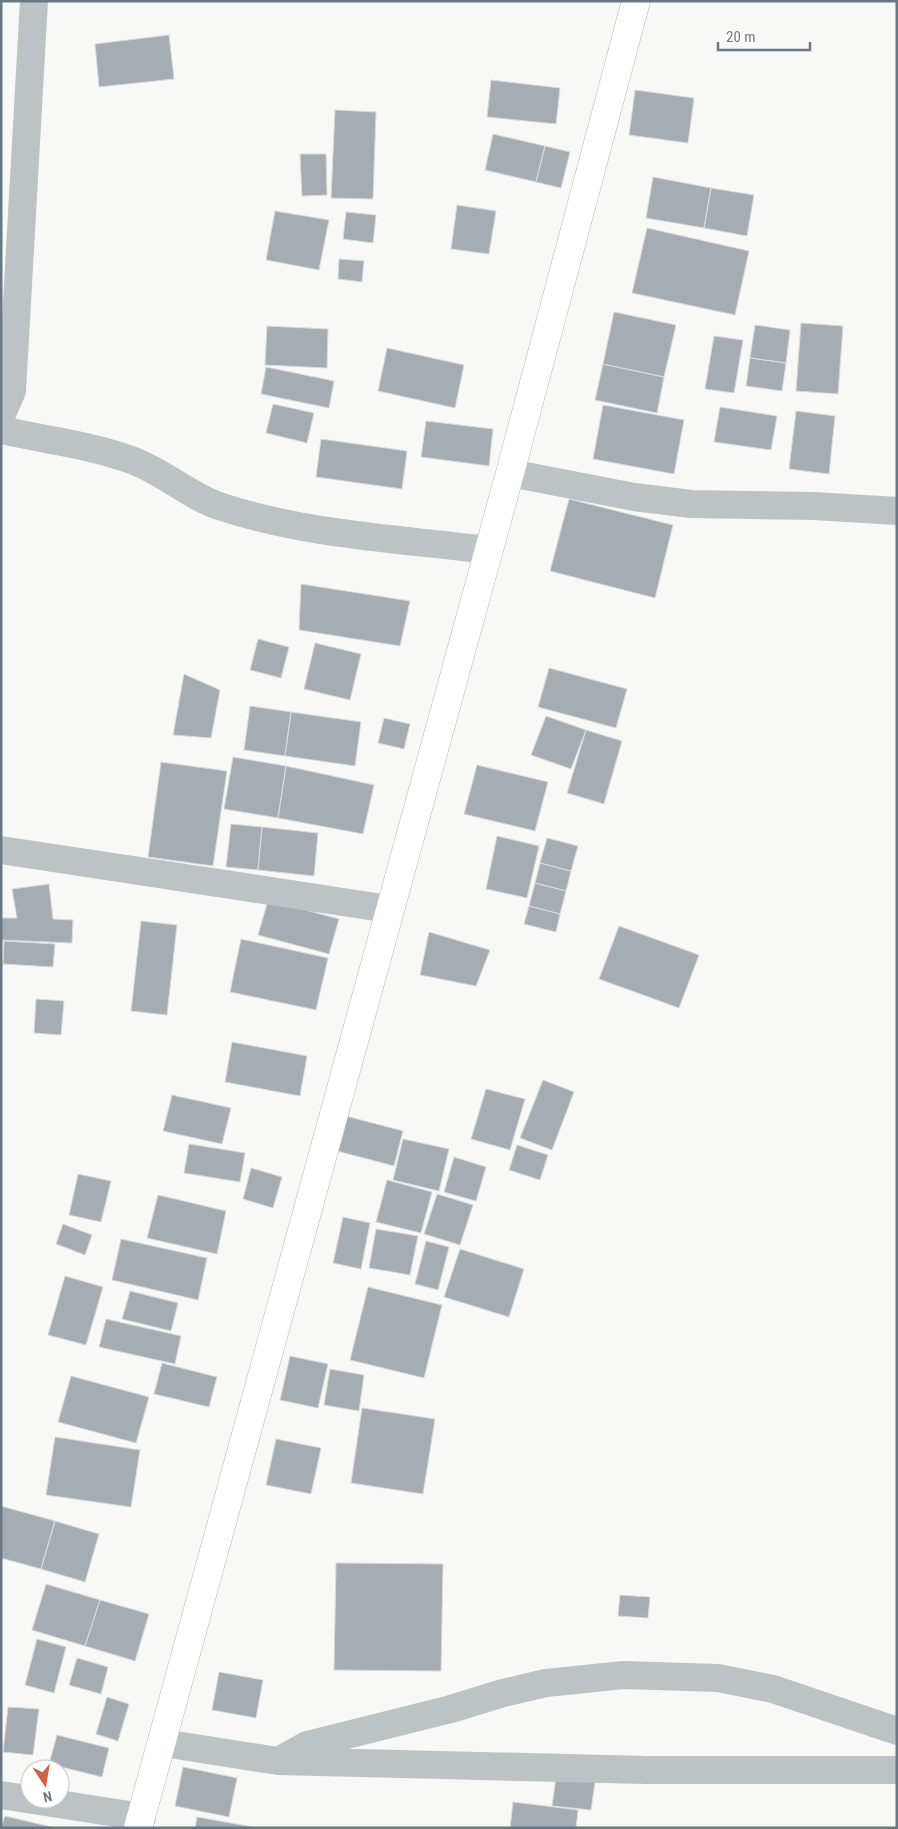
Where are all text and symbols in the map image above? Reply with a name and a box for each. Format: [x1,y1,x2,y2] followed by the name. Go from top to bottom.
[718,20,810,52] scale bar
[726,28,756,46] text: 20 m
[20,1759,70,1809] north arrow
[42,1788,54,1805] text: N

